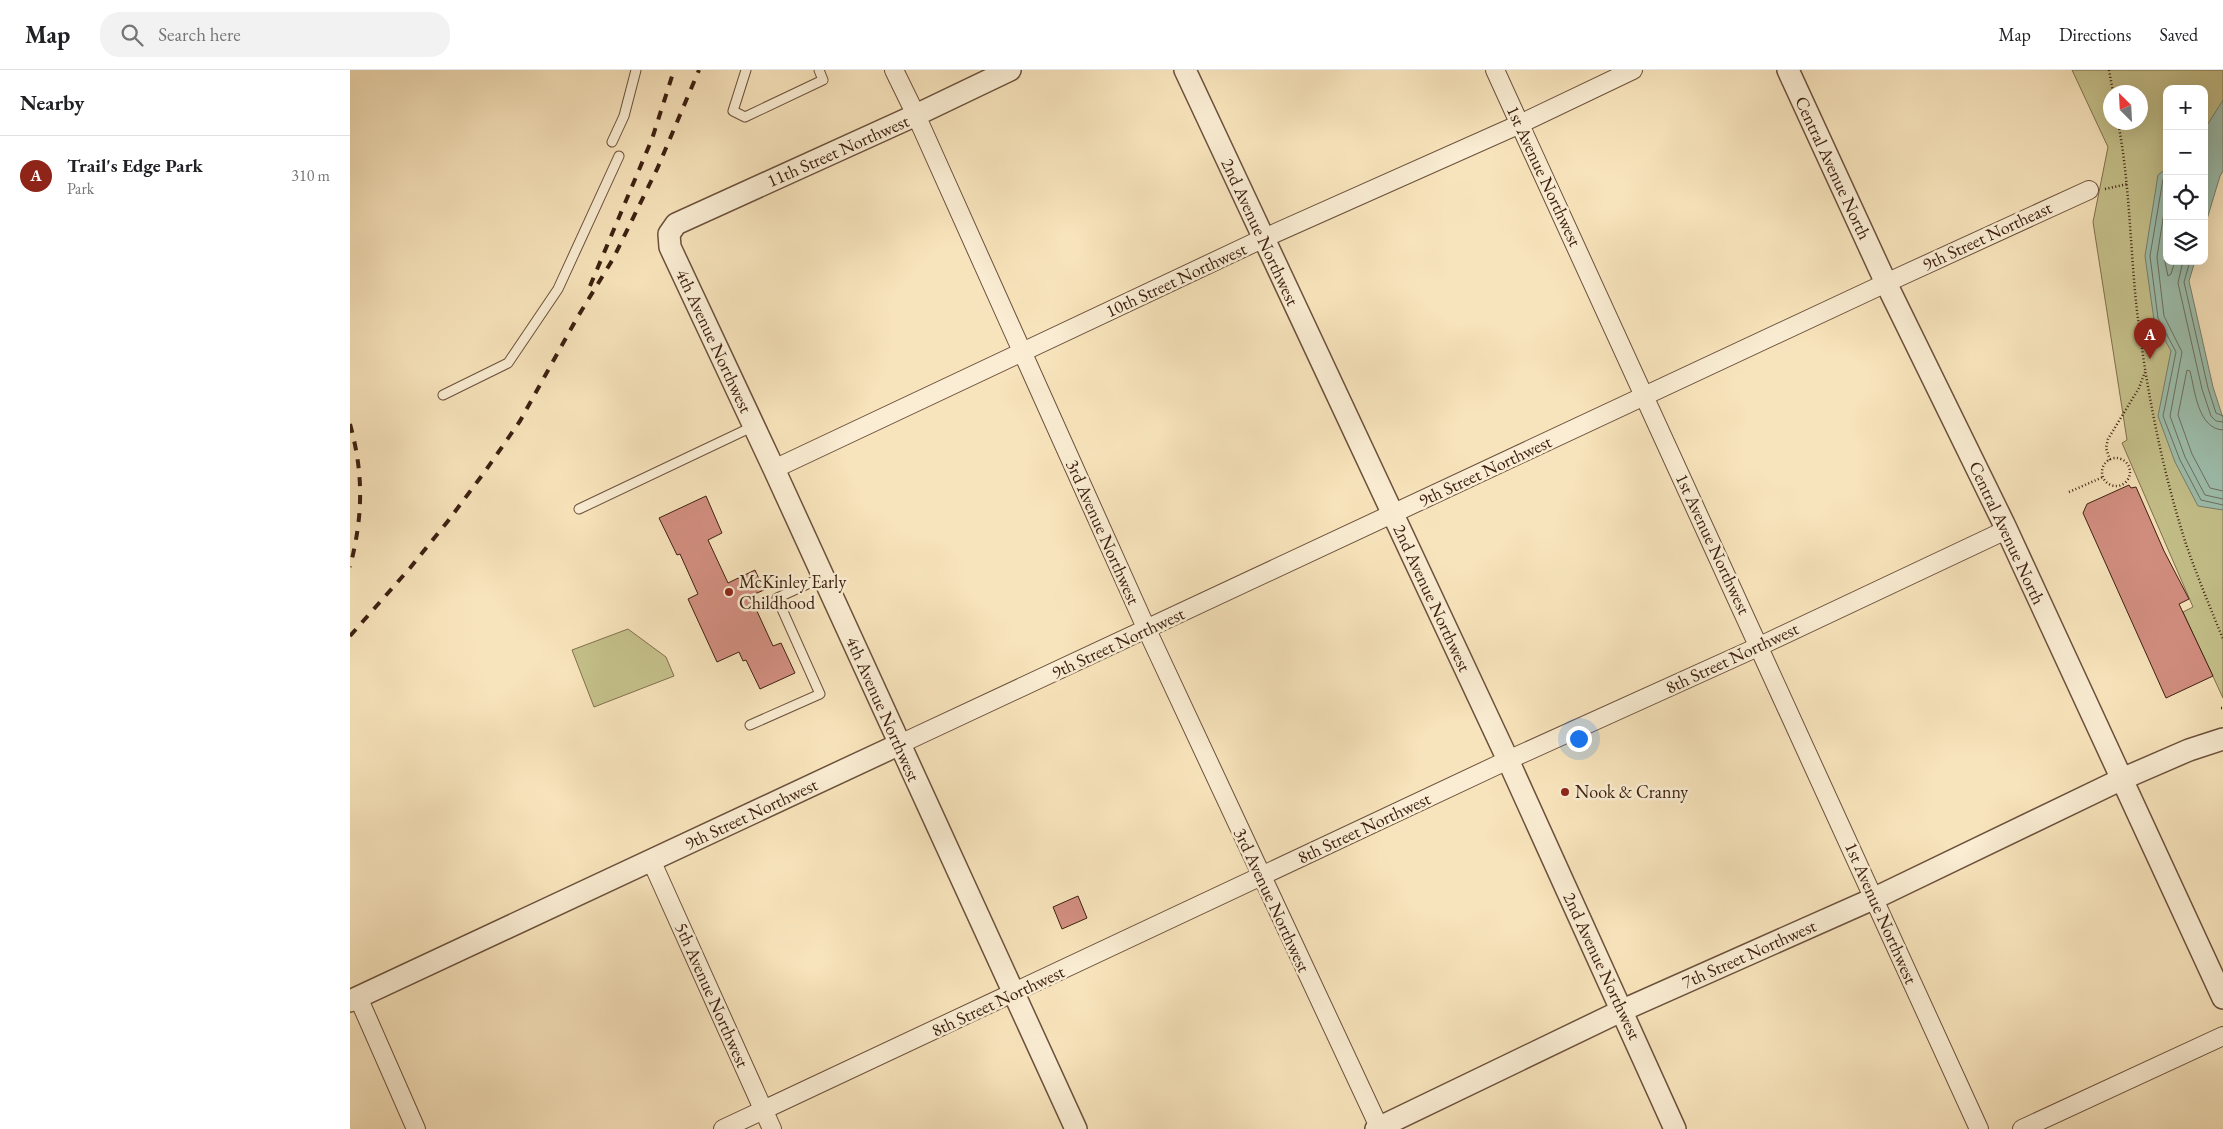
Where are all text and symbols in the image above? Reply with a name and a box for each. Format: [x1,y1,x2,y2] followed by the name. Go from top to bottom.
[100,12,450,57] search box
[25,19,70,50] text: Map
[118,21,146,49] icon: search
[158,22,241,47] text: Search here
[1999,23,2031,46] text: Map
[2059,23,2131,46] text: Directions
[2159,23,2198,46] text: Saved
[2103,85,2148,130] north arrow
[2163,85,2208,265] map controls
[2163,85,2208,130] button: +
[20,89,84,116] text: Nearby
[1790,92,1877,243] street label: Central Avenue North
[1502,102,1587,250] street label: 1st Avenue Northwest
[763,109,913,192] street label: 11th Street Northwest
[2163,130,2208,175] button: −
[67,153,203,178] text: Trail's Edge Park
[1216,154,1305,310] street label: 2nd Avenue Northwest
[30,165,42,186] text: A
[291,165,330,186] text: 310 m
[2163,175,2208,220] button: locate
[67,178,94,199] text: Park
[1918,195,2055,276] street label: 9th Street Northeast
[2163,220,2208,265] button: layers
[1102,237,1250,322] street label: 10th Street Northwest
[671,265,758,417] street label: 4th Avenue Northwest
[2134,318,2166,359] pin: A
[1415,429,1555,511] street label: 9th Street Northwest
[1061,456,1146,608] street label: 3rd Avenue Northwest
[1964,457,2051,608] street label: Central Avenue North
[1671,470,1756,618] street label: 1st Avenue Northwest
[1388,520,1477,676] street label: 2nd Avenue Northwest
[739,570,846,614] place label: McKinley Early Childhood
[723,586,735,598] marker: McKinley Early Childhood
[1048,601,1188,683] street label: 9th Street Northwest
[1662,616,1802,698] street label: 8th Street Northwest
[841,633,926,785] street label: 4th Avenue Northwest
[1566,726,1592,752] your location
[681,772,821,854] street label: 9th Street Northwest
[1575,780,1688,803] place label: Nook & Cranny
[1294,786,1434,868] street label: 8th Street Northwest
[1559,786,1571,798] marker: Nook & Cranny
[1229,824,1316,976] street label: 3rd Avenue Northwest
[1840,838,1923,988] street label: 1st Avenue Northwest
[1558,888,1647,1044] street label: 2nd Avenue Northwest
[1678,914,1820,993] street label: 7th Street Northwest
[670,919,755,1071] street label: 5th Avenue Northwest
[928,959,1068,1041] street label: 8th Street Northwest

